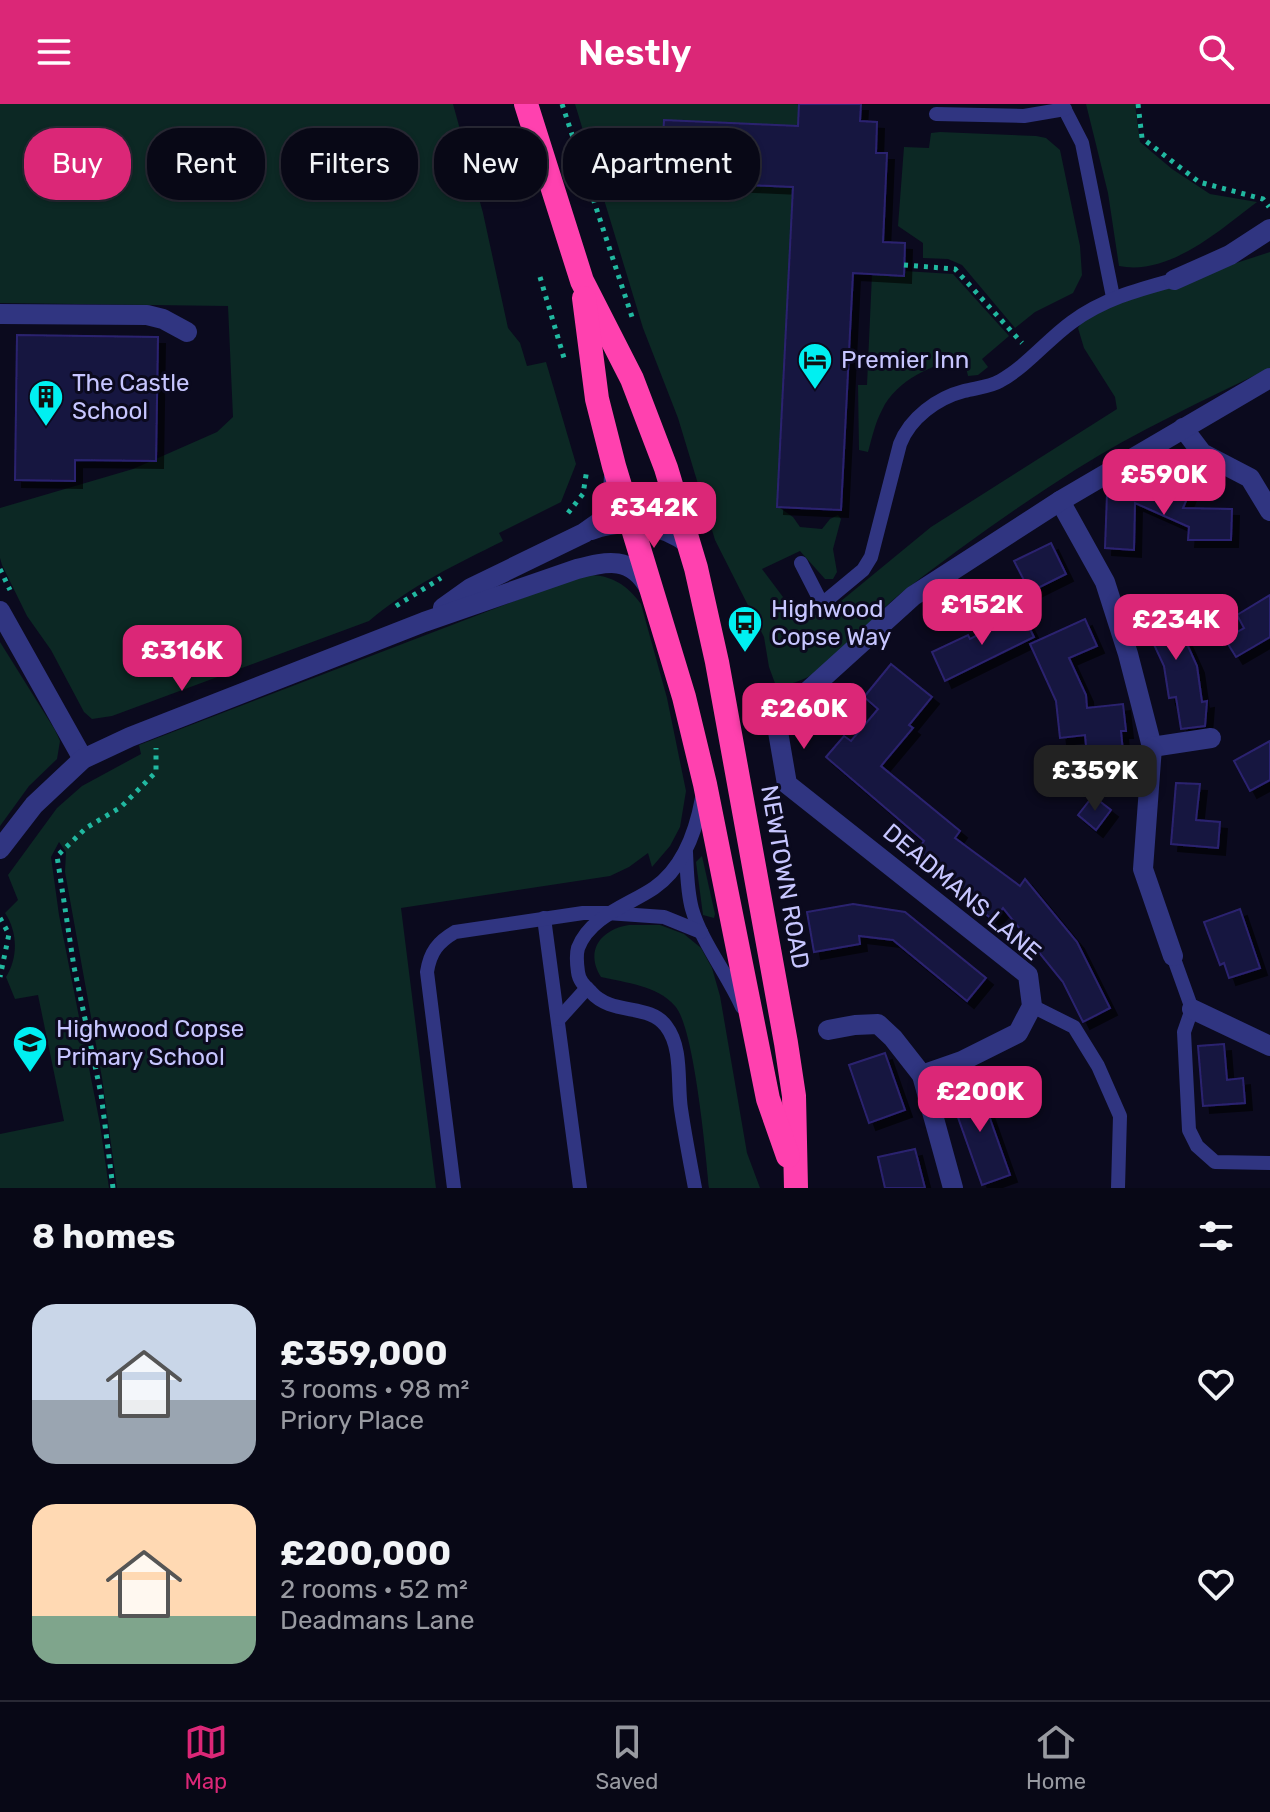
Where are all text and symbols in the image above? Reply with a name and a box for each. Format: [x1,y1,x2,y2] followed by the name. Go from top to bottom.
[32,30,76,74] icon: menu
[1194,30,1238,74] icon: search
[578,31,692,74] text: Nestly
[24,128,131,200] chip: Buy
[147,128,265,200] chip: Rent
[281,128,418,200] chip: Filters
[434,128,547,200] chip: New
[563,128,760,200] chip: Apartment
[796,341,834,391] hotel icon: Premier Inn
[841,346,969,374] place label: Premier Inn
[72,369,189,425] place label: The Castle School
[27,378,65,428] building icon: The Castle School
[1108,449,1220,517] pin: £590K
[1120,459,1208,490] text: £590K
[598,482,710,550] pin: £342K
[610,492,698,523] text: £342K
[926,579,1038,647] pin: £152K
[941,589,1023,620] text: £152K
[1120,594,1232,662] pin: £234K
[771,595,891,651] place label: Highwood Copse Way
[726,604,764,654] bus stop icon: Highwood Copse Way
[1132,604,1220,635] text: £234K
[126,625,238,693] pin: £316K
[141,635,223,666] text: £316K
[748,683,860,751] pin: £260K
[760,693,848,724] text: £260K
[1039,745,1151,813] pin: £359K
[1052,755,1138,786] text: £359K
[755,783,815,971] street label: NEWTOWN ROAD
[877,818,1047,966] street label: DEADMANS LANE
[56,1015,244,1071] place label: Highwood Copse Primary School
[11,1024,49,1074] school or university icon: Highwood Copse Primary School
[924,1066,1036,1134] pin: £200K
[936,1076,1024,1107] text: £200K
[1194,1214,1238,1258] icon: filters
[32,1216,175,1257] text: 8 homes
[280,1333,448,1374] text: £359,000
[96,1336,192,1432] icon: home
[1194,1362,1238,1406] icon: heart
[280,1374,469,1405] text: 3 rooms · 98 m²
[280,1405,424,1436] text: Priory Place
[280,1533,451,1574] text: £200,000
[96,1536,192,1632] icon: home
[1194,1562,1238,1606] icon: heart
[280,1574,468,1605] text: 2 rooms · 52 m²
[280,1605,474,1636] text: Deadmans Lane
[184,1720,228,1795] tab: Map
[595,1720,658,1795] tab: Saved
[1026,1720,1086,1795] tab: Home

